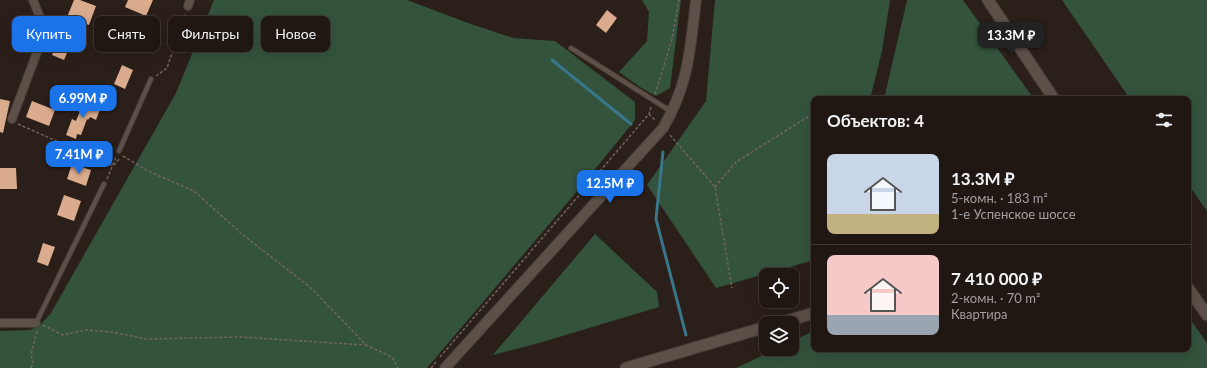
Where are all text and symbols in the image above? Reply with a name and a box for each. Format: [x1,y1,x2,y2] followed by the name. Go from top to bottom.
[12,16,86,52] chip: Купить
[94,16,160,52] chip: Снять
[168,16,253,52] chip: Фильтры
[261,16,330,52] chip: Новое
[974,22,1048,56] pin: 13.3M ₽
[987,27,1035,43] text: 13.3M ₽
[46,85,120,119] pin: 6.99M ₽
[59,90,107,106] text: 6.99M ₽
[1153,109,1175,131] icon: filters
[827,110,924,131] text: Объектов: 4
[42,141,116,175] pin: 7.41M ₽
[55,146,103,162] text: 7.41M ₽
[951,168,1015,189] text: 13.3M ₽
[573,170,647,204] pin: 12.5M ₽
[859,170,907,218] icon: home
[586,175,634,191] text: 12.5M ₽
[951,190,1048,206] text: 5-комн. · 183 m²
[951,206,1076,222] text: 1-е Успенское шоссе
[759,268,799,356] map controls
[759,268,799,308] button: locate
[951,268,1042,289] text: 7 410 000 ₽
[859,271,907,319] icon: home
[951,290,1040,306] text: 2-комн. · 70 m²
[951,306,1007,322] text: Квартира
[759,316,799,356] button: layers

